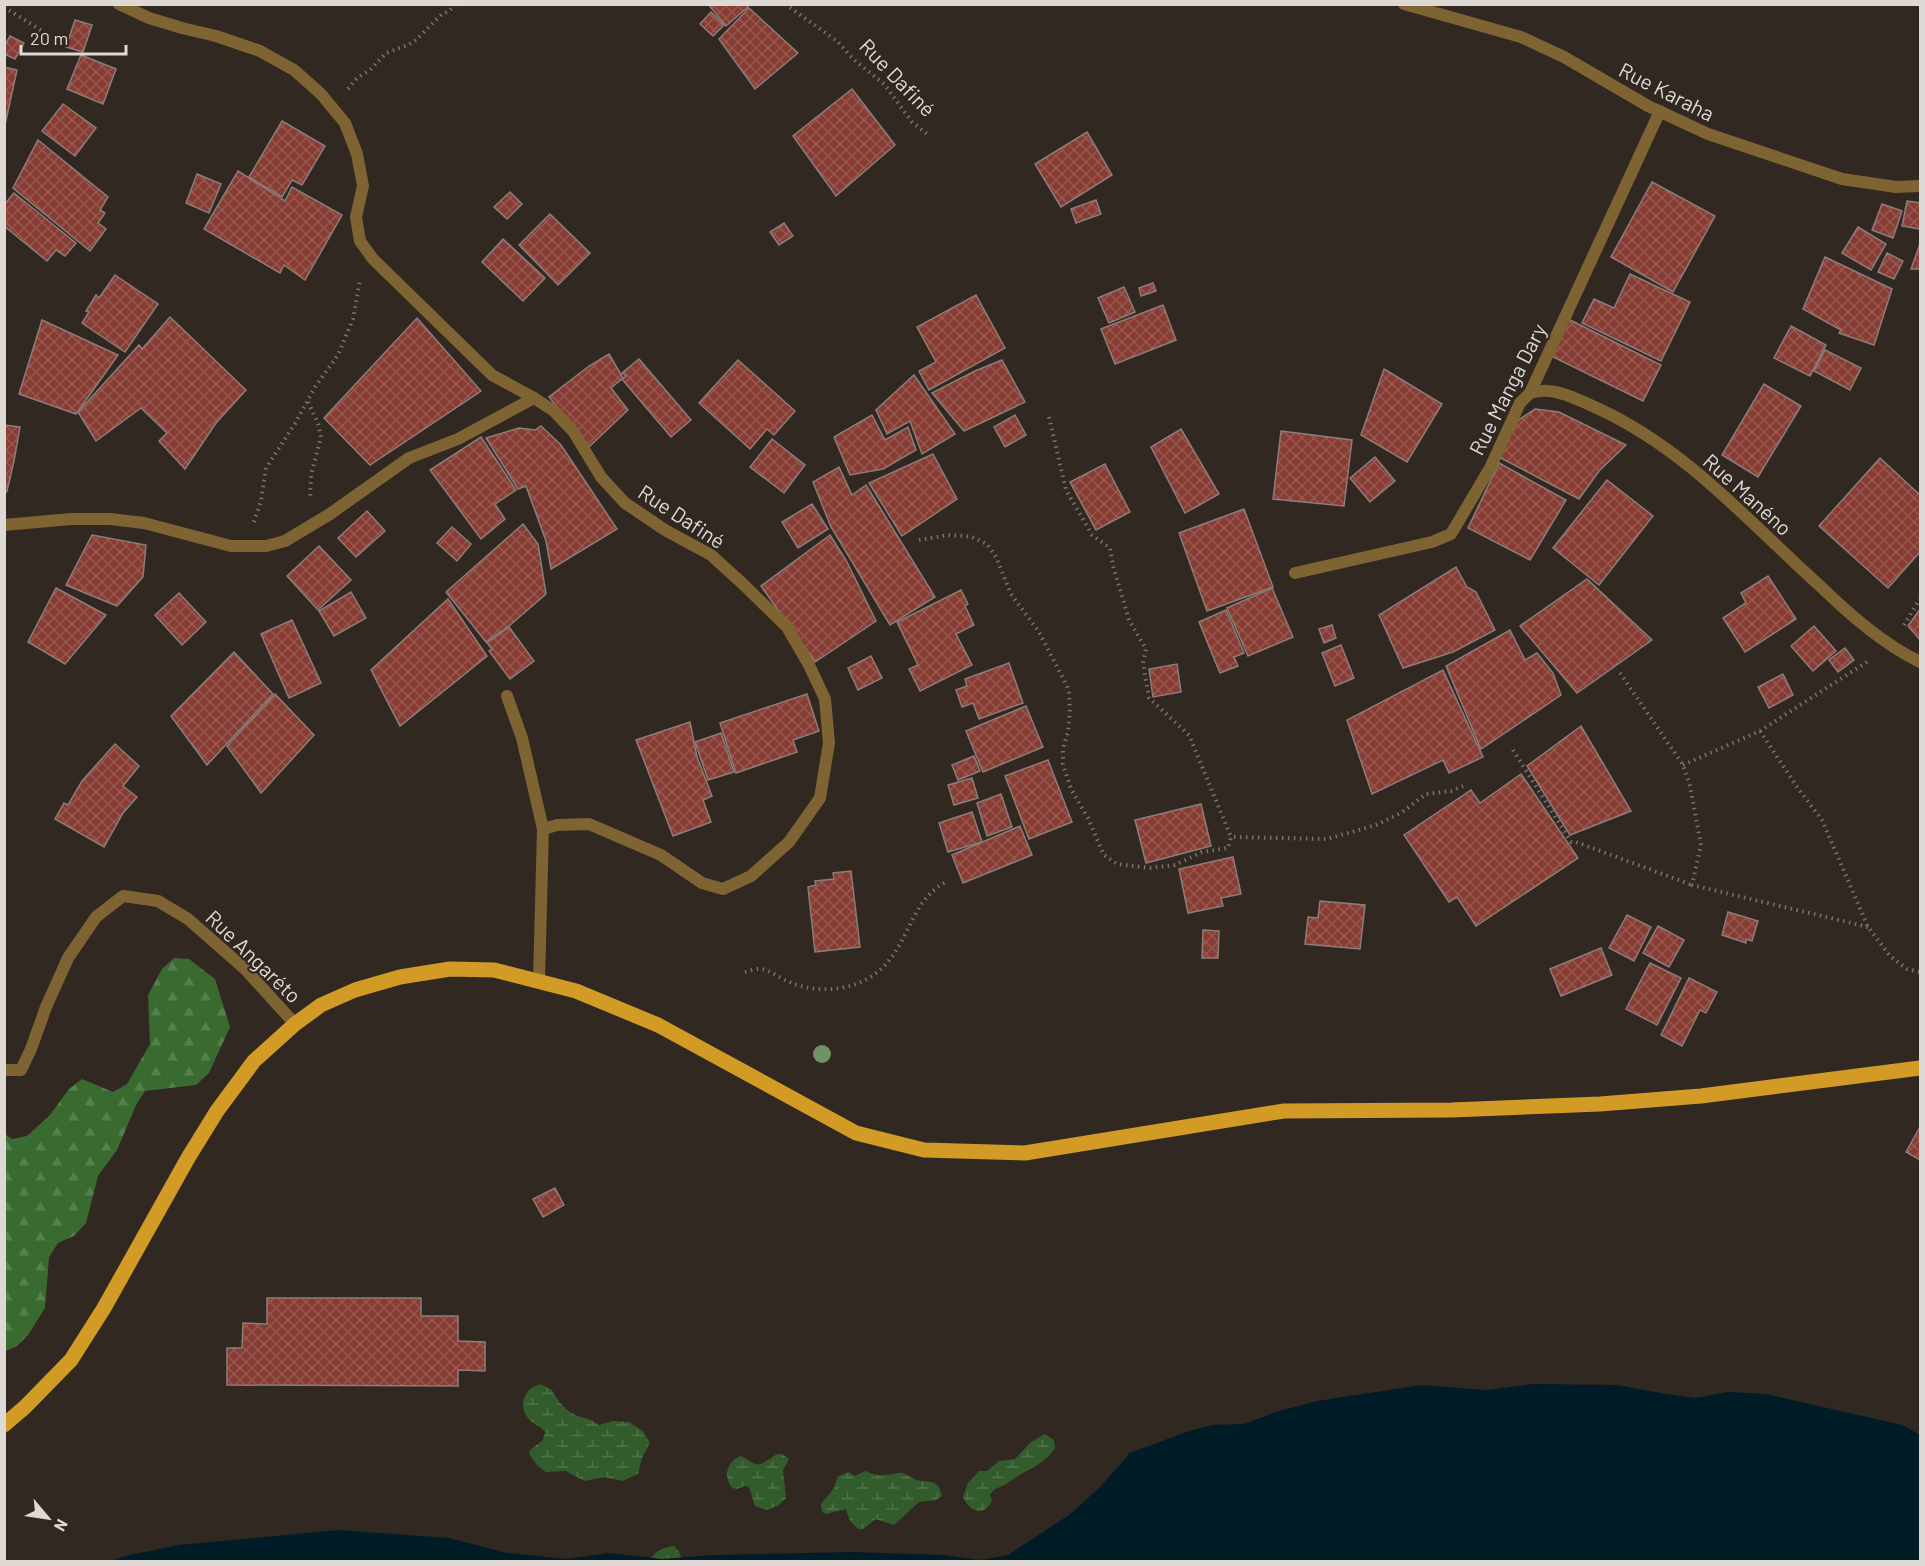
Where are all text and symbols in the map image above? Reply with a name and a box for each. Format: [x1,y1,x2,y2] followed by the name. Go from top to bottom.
[21,18,126,56] scale bar
[30,27,68,49] text: 20 m
[855,33,941,121] street label: Rue Dafiné
[1615,56,1719,126] street label: Rue Karaha
[1463,319,1551,459] street label: Rue Manga Dary
[1699,448,1797,540] street label: Rue Manéno
[634,479,730,553] street label: Rue Dafiné
[201,904,307,1008] street label: Rue Angaréto
[18,1488,78,1548] north arrow
[51,1516,72,1535] text: N

